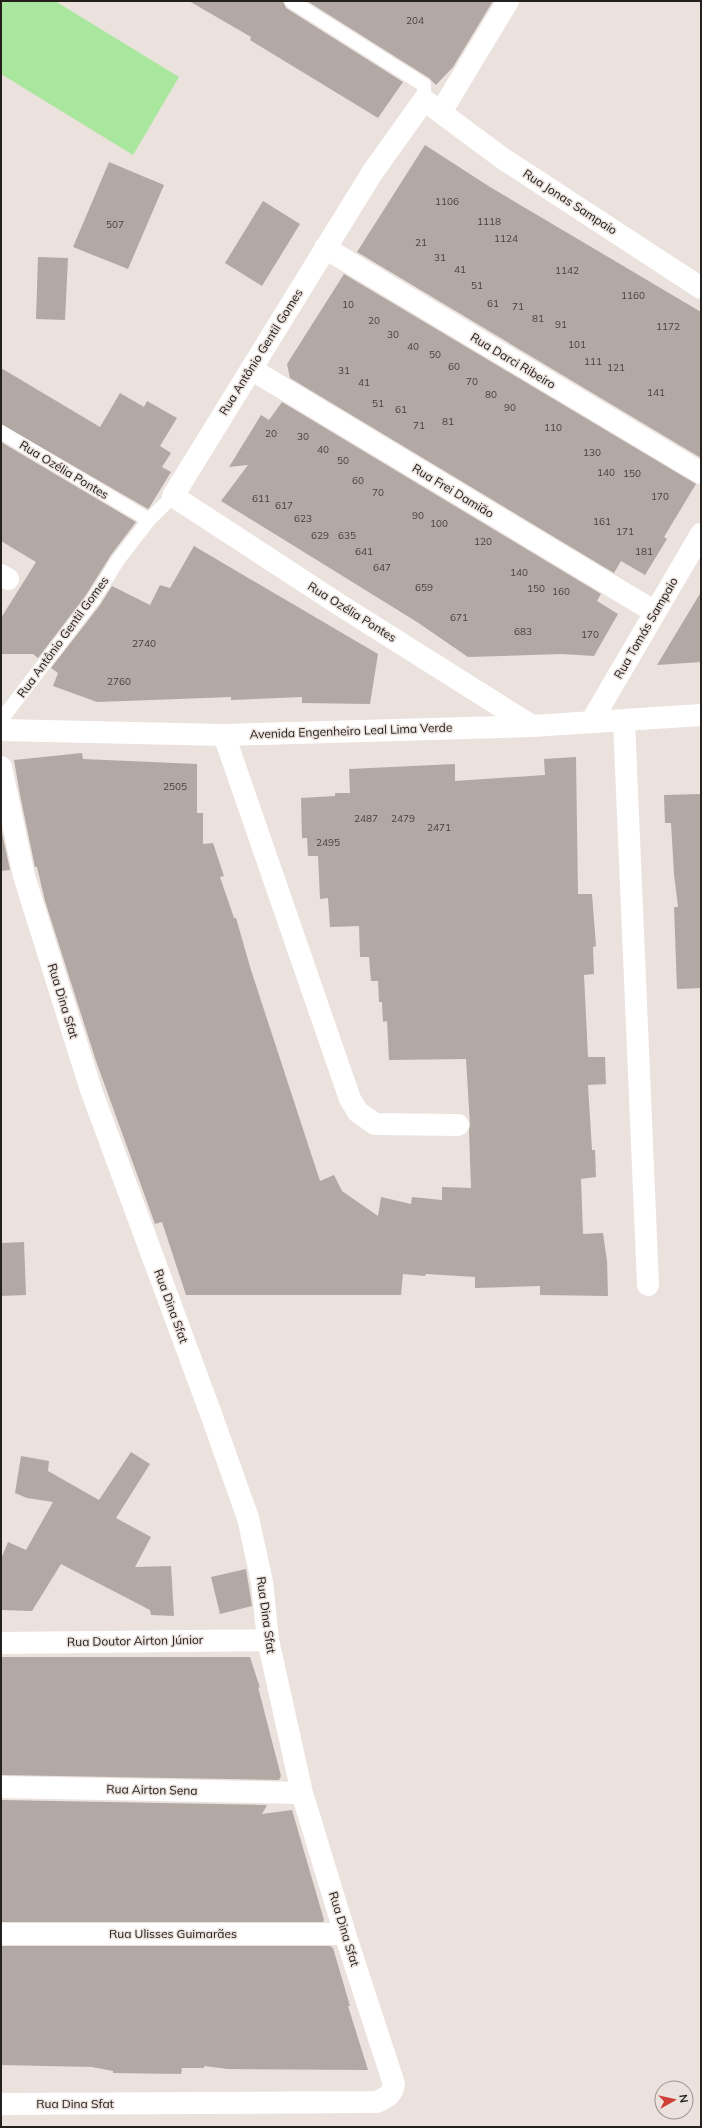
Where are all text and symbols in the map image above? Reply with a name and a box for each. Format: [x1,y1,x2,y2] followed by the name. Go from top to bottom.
[406,14,424,27] house number: 204
[520,166,620,238] street label: Rua Jonas Sampaio
[435,195,459,208] house number: 1106
[477,215,501,228] house number: 1118
[106,218,124,231] house number: 507
[494,232,518,245] house number: 1124
[415,236,427,249] house number: 21
[434,251,446,264] house number: 31
[454,263,466,276] house number: 41
[555,264,579,277] house number: 1142
[471,279,483,292] house number: 51
[215,286,306,418] street label: Rua Antônio Gentil Gomes
[621,289,645,302] house number: 1160
[487,297,499,310] house number: 61
[342,298,354,311] house number: 10
[512,300,524,313] house number: 71
[532,312,544,325] house number: 81
[368,314,380,327] house number: 20
[555,318,567,331] house number: 91
[656,320,680,333] house number: 1172
[387,328,399,341] house number: 30
[468,329,559,392] street label: Rua Darci Ribeiro
[568,338,586,351] house number: 101
[407,340,419,353] house number: 40
[429,348,441,361] house number: 50
[584,355,602,368] house number: 111
[448,360,460,373] house number: 60
[607,361,625,374] house number: 121
[338,364,350,377] house number: 31
[466,375,478,388] house number: 70
[358,376,370,389] house number: 41
[647,386,665,399] house number: 141
[485,388,497,401] house number: 80
[372,397,384,410] house number: 51
[504,401,516,414] house number: 90
[395,403,407,416] house number: 61
[442,415,454,428] house number: 81
[413,419,425,432] house number: 71
[544,421,562,434] house number: 110
[265,427,277,440] house number: 20
[297,430,309,443] house number: 30
[17,437,112,502] street label: Rua Ozélia Pontes
[317,443,329,456] house number: 40
[583,446,601,459] house number: 130
[337,454,349,467] house number: 50
[410,460,497,521] street label: Rua Frei Damião
[597,466,615,479] house number: 140
[623,467,641,480] house number: 150
[352,474,364,487] house number: 60
[372,486,384,499] house number: 70
[651,490,669,503] house number: 170
[252,492,270,505] house number: 611
[275,499,293,512] house number: 617
[412,509,424,522] house number: 90
[294,512,312,525] house number: 623
[593,515,611,528] house number: 161
[430,517,448,530] house number: 100
[616,525,634,538] house number: 171
[311,529,329,542] house number: 629
[338,529,356,542] house number: 635
[474,535,492,548] house number: 120
[355,545,373,558] house number: 641
[635,545,653,558] house number: 181
[373,561,391,574] house number: 647
[510,566,528,579] house number: 140
[14,573,112,700] street label: Rua Antônio Gentil Gomes
[610,574,681,681] street label: Rua Tomás Sampaio
[305,578,399,645] street label: Rua Ozélia Pontes
[415,581,433,594] house number: 659
[527,582,545,595] house number: 150
[552,585,570,598] house number: 160
[450,611,468,624] house number: 671
[514,625,532,638] house number: 683
[581,628,599,641] house number: 170
[132,637,156,650] house number: 2740
[107,675,131,688] house number: 2760
[249,719,453,742] street label: Avenida Engenheiro Leal Lima Verde
[163,780,187,793] house number: 2505
[354,812,378,825] house number: 2487
[391,812,415,825] house number: 2479
[427,821,451,834] house number: 2471
[316,836,340,849] house number: 2495
[45,962,82,1040] street label: Rua Dina Sfat
[151,1267,192,1345] street label: Rua Dina Sfat
[254,1575,279,1654] street label: Rua Dina Sfat
[67,1632,204,1649] street label: Rua Doutor Airton Júnior
[106,1781,198,1798] street label: Rua Airton Sena
[326,1890,363,1968] street label: Rua Dina Sfat
[109,1926,237,1941] street label: Rua Ulisses Guimarães
[654,2080,694,2120] north arrow
[676,2094,691,2104] text: N
[36,2096,114,2111] street label: Rua Dina Sfat

